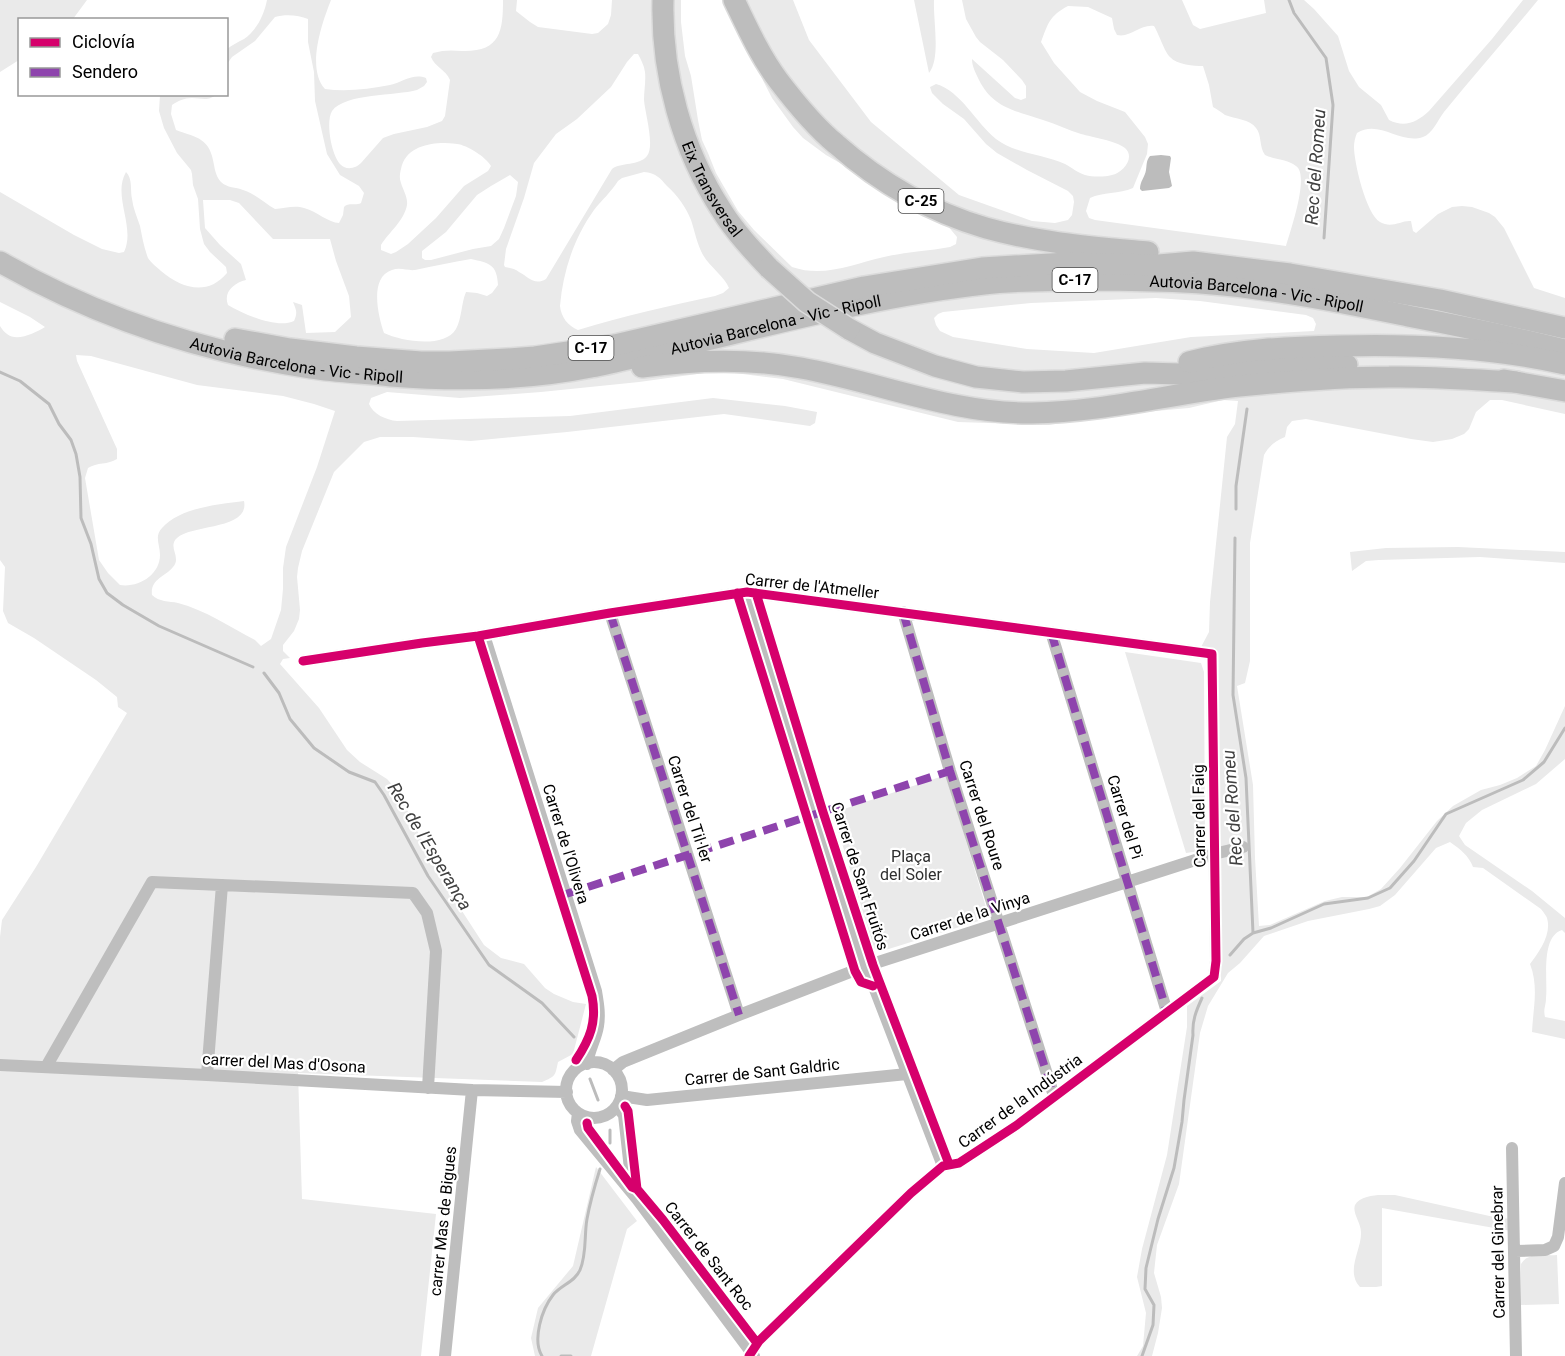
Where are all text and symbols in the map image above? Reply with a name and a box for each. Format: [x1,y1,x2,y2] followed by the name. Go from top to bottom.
[18,18,228,96] legend
[72,31,135,52] text: Ciclovía
[72,61,138,82] text: Sendero
[1300,108,1330,226] water label: Rec del Romeu
[678,138,746,241] street label: Eix Transversal
[898,189,944,213] road number: C-25
[1052,268,1098,292] road number: C-17
[1149,271,1365,316] street label: Autovia Barcelona - Vic - Ripoll
[668,291,882,358] street label: Autovia Barcelona - Vic - Ripoll
[188,333,404,386] street label: Autovia Barcelona - Vic - Ripoll
[568,336,614,360] road number: C-17
[744,570,881,603] street label: Carrer de l'Atmeller
[1217,749,1247,867] water label: Rec del Romeu
[664,753,717,866] street label: Carrer del Til·ler
[955,758,1009,872] street label: Carrer del Roure
[1189,764,1209,868] street label: Carrer del Faig
[1103,773,1147,861] street label: Carrer del Pi
[383,778,477,914] water label: Rec de l'Esperança
[539,782,593,906] street label: Carrer de l'Olivera
[827,800,893,952] street label: Carrer de Sant Fruitós
[880,847,942,884] park label: Plaça del Soler
[908,888,1032,944] street label: Carrer de la Vinya
[202,1049,366,1077] street label: carrer del Mas d'Osona
[954,1050,1086,1152] street label: Carrer de la Indústria
[684,1054,840,1090] street label: Carrer de Sant Galdric
[426,1145,460,1297] street label: carrer Mas de Bigues
[1487,1185,1509,1319] street label: Carrer del Ginebrar
[661,1198,757,1314] street label: Carrer de Sant Roc

